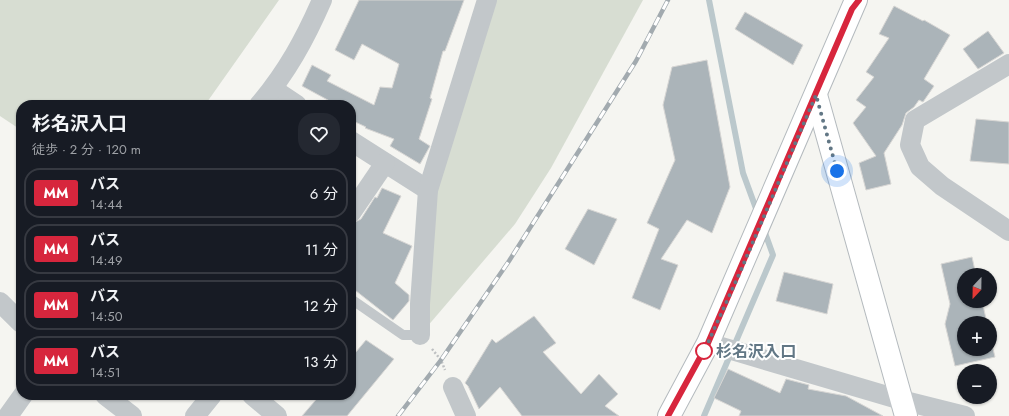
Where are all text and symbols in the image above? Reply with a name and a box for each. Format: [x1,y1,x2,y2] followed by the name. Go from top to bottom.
[32,110,127,137] text: 杉名沢入口
[298,113,340,155] button: heart
[32,140,141,159] text: 徒歩 · 2 分 · 120 m
[827,161,847,181] your location
[90,173,120,195] text: バス
[44,183,68,203] text: MM
[310,183,338,205] text: 6 分
[90,195,123,214] text: 14:44
[90,229,120,251] text: バス
[44,239,68,259] text: MM
[305,239,338,261] text: 11 分
[90,251,122,270] text: 14:49
[957,268,997,308] north arrow
[957,268,997,404] map controls
[90,285,120,307] text: バス
[44,295,68,315] text: MM
[303,295,338,317] text: 12 分
[90,307,122,326] text: 14:50
[957,316,997,356] button: +
[716,340,796,363] place label: 杉名沢入口
[90,341,120,363] text: バス
[695,342,713,360] marker: 杉名沢入口
[44,351,68,371] text: MM
[304,351,338,373] text: 13 分
[90,363,121,382] text: 14:51
[957,364,997,404] button: −

